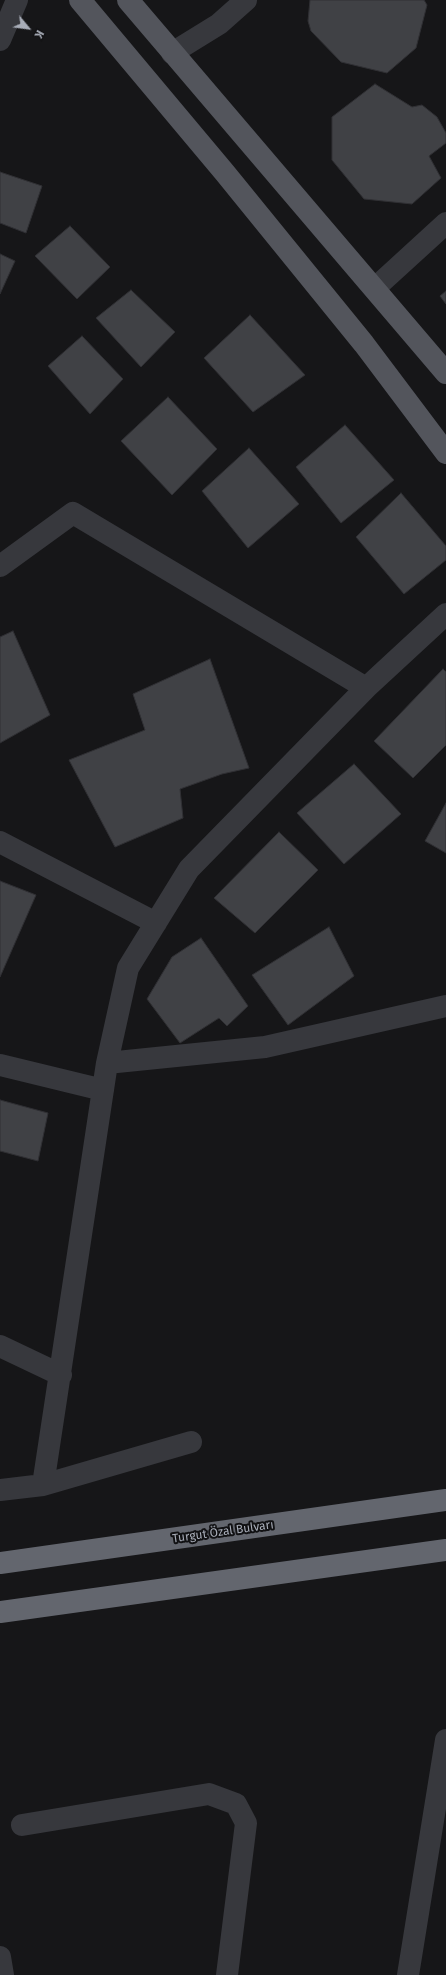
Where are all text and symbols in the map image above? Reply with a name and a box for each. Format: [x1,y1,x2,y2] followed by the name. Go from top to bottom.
[8,8,48,48] north arrow
[32,28,46,40] text: K
[171,1518,275,1546] street label: Turgut Özal Bulvarı

